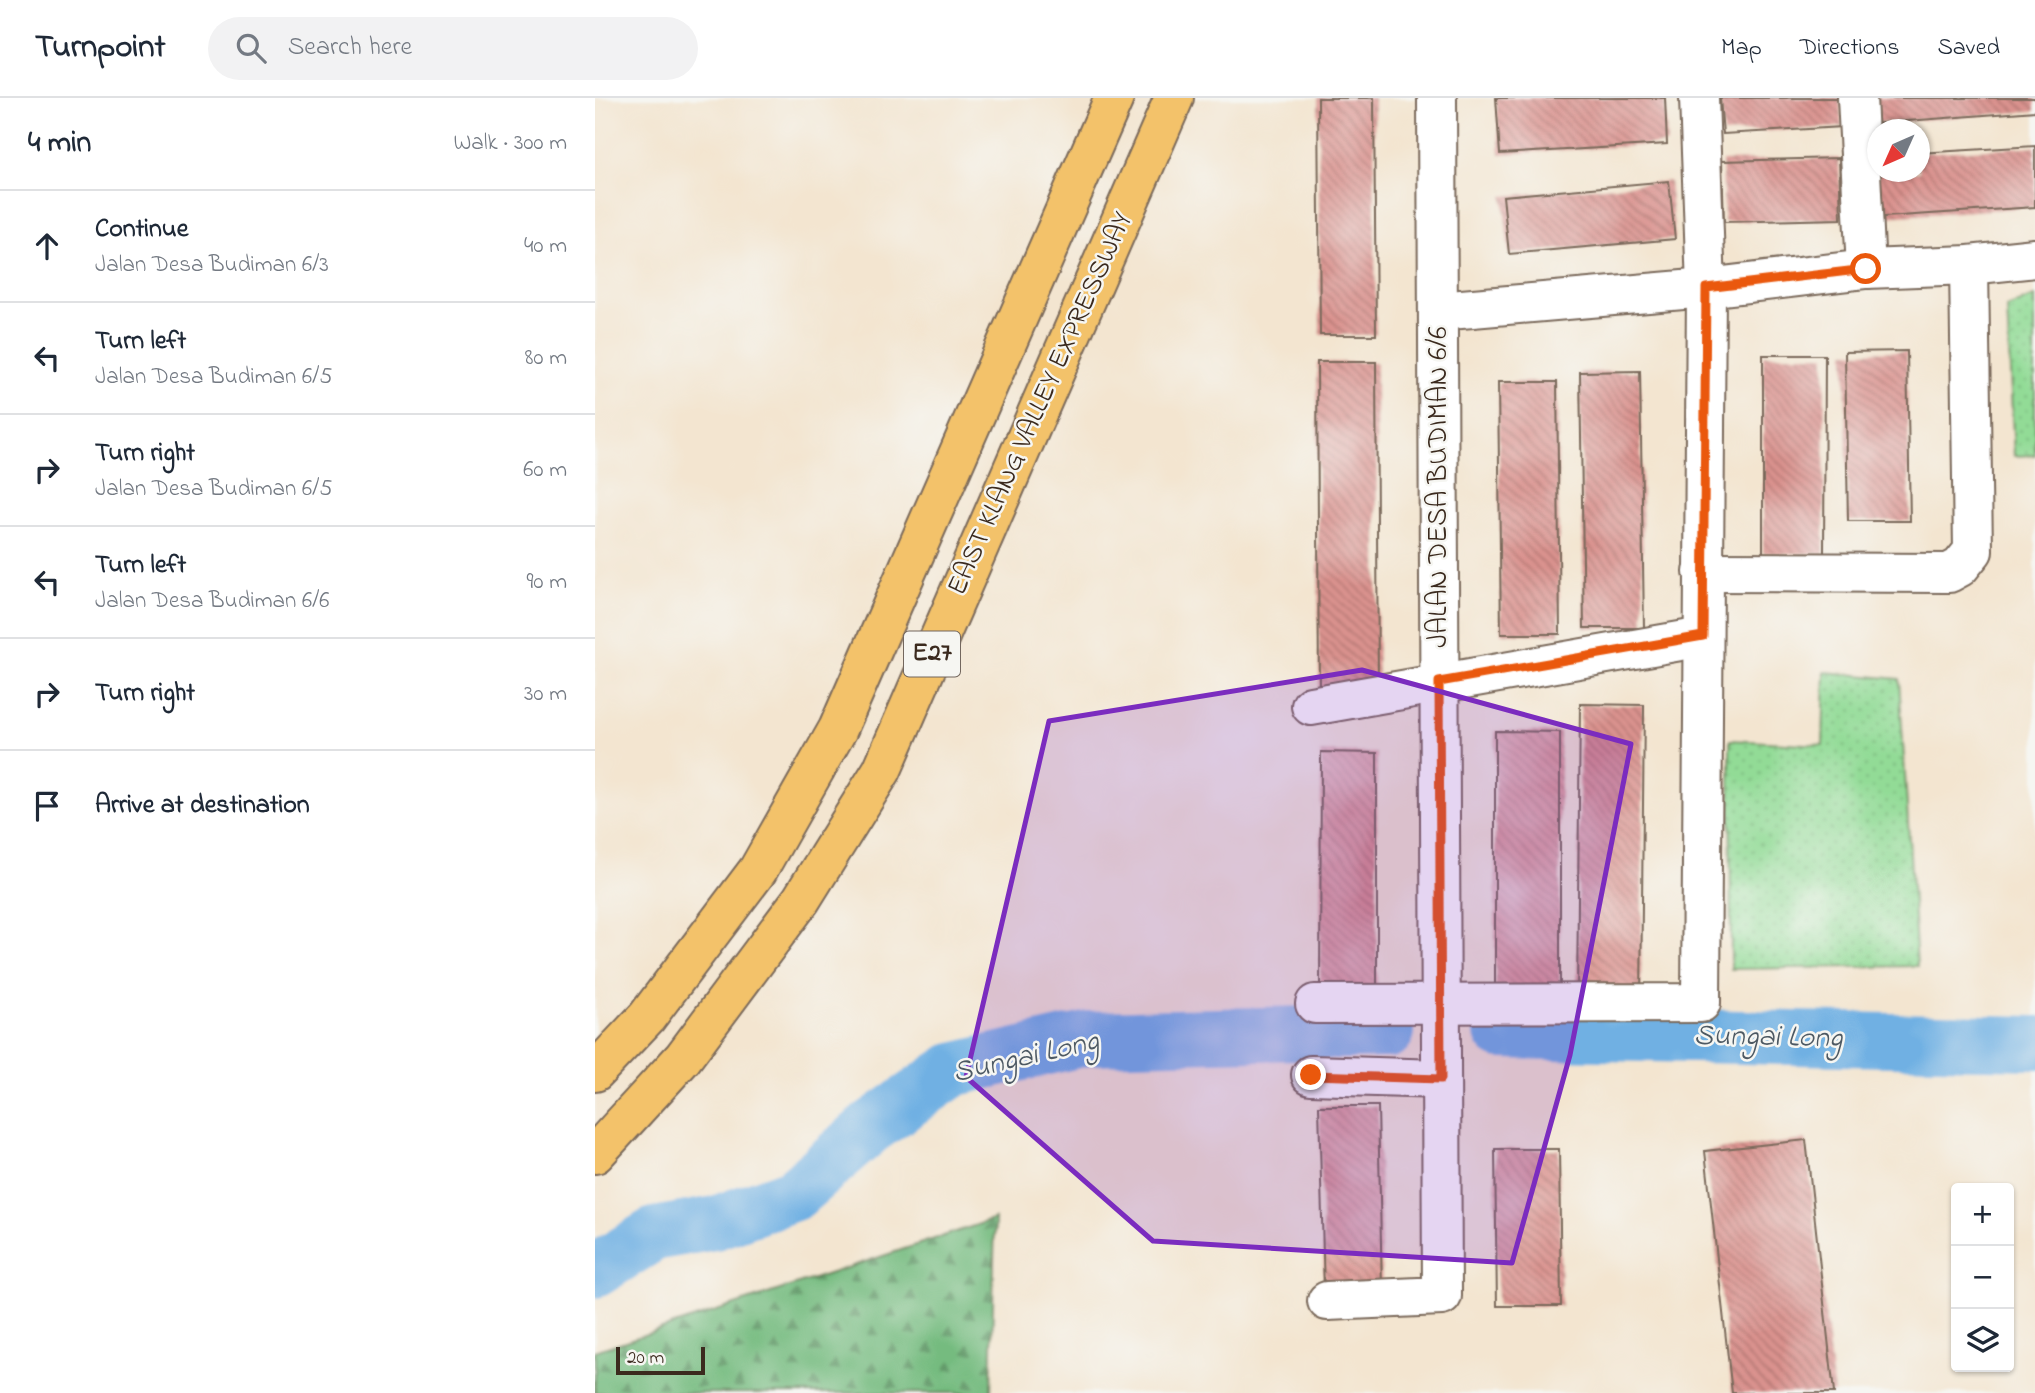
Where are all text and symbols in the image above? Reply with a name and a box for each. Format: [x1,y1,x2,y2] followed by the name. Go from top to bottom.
[208,17,698,80] search box
[35,24,166,72] text: Turnpoint
[232,29,270,67] icon: search
[288,29,412,67] text: Search here
[1721,31,1762,66] text: Map
[1800,31,1899,66] text: Directions
[1937,31,2000,66] text: Saved
[1867,119,1930,182] north arrow
[28,122,91,166] text: 4 min
[453,127,567,160] text: Walk · 300 m
[938,206,1144,602] street label: EAST KLANG VALLEY EXPRESSWAY
[95,211,188,249] text: Continue
[28,227,66,265] icon: ahead
[524,230,567,263] text: 40 m
[95,249,329,282] text: Jalan Desa Budiman 6/3
[1850,253,1881,284] route start
[95,323,186,361] text: Turn left
[1419,326,1460,648] street label: JALAN DESA BUDIMAN 6/6
[28,339,66,377] icon: left
[525,342,567,375] text: 80 m
[95,361,332,394] text: Jalan Desa Budiman 6/5
[95,435,195,473] text: Turn right
[28,451,66,489] icon: right
[523,454,567,487] text: 60 m
[95,473,332,506] text: Jalan Desa Budiman 6/5
[95,547,186,585] text: Turn left
[28,563,66,601] icon: left
[527,566,567,599] text: 90 m
[95,585,329,618] text: Jalan Desa Budiman 6/6
[904,632,960,676] road number: E27
[28,675,66,713] icon: right
[95,675,195,713] text: Turn right
[524,678,567,711] text: 30 m
[28,787,66,825] icon: arrive
[95,787,310,825] text: Arrive at destination
[1693,1015,1843,1061] water label: Sungai Long
[949,1020,1104,1096] water label: Sungai Long
[1295,1059,1326,1090] route end
[1951,1183,2014,1372] map controls
[1951,1183,2014,1246] button: +
[1951,1246,2014,1309] button: −
[1951,1309,2014,1372] button: layers
[616,1344,705,1376] scale bar
[627,1345,664,1372] text: 20 m

